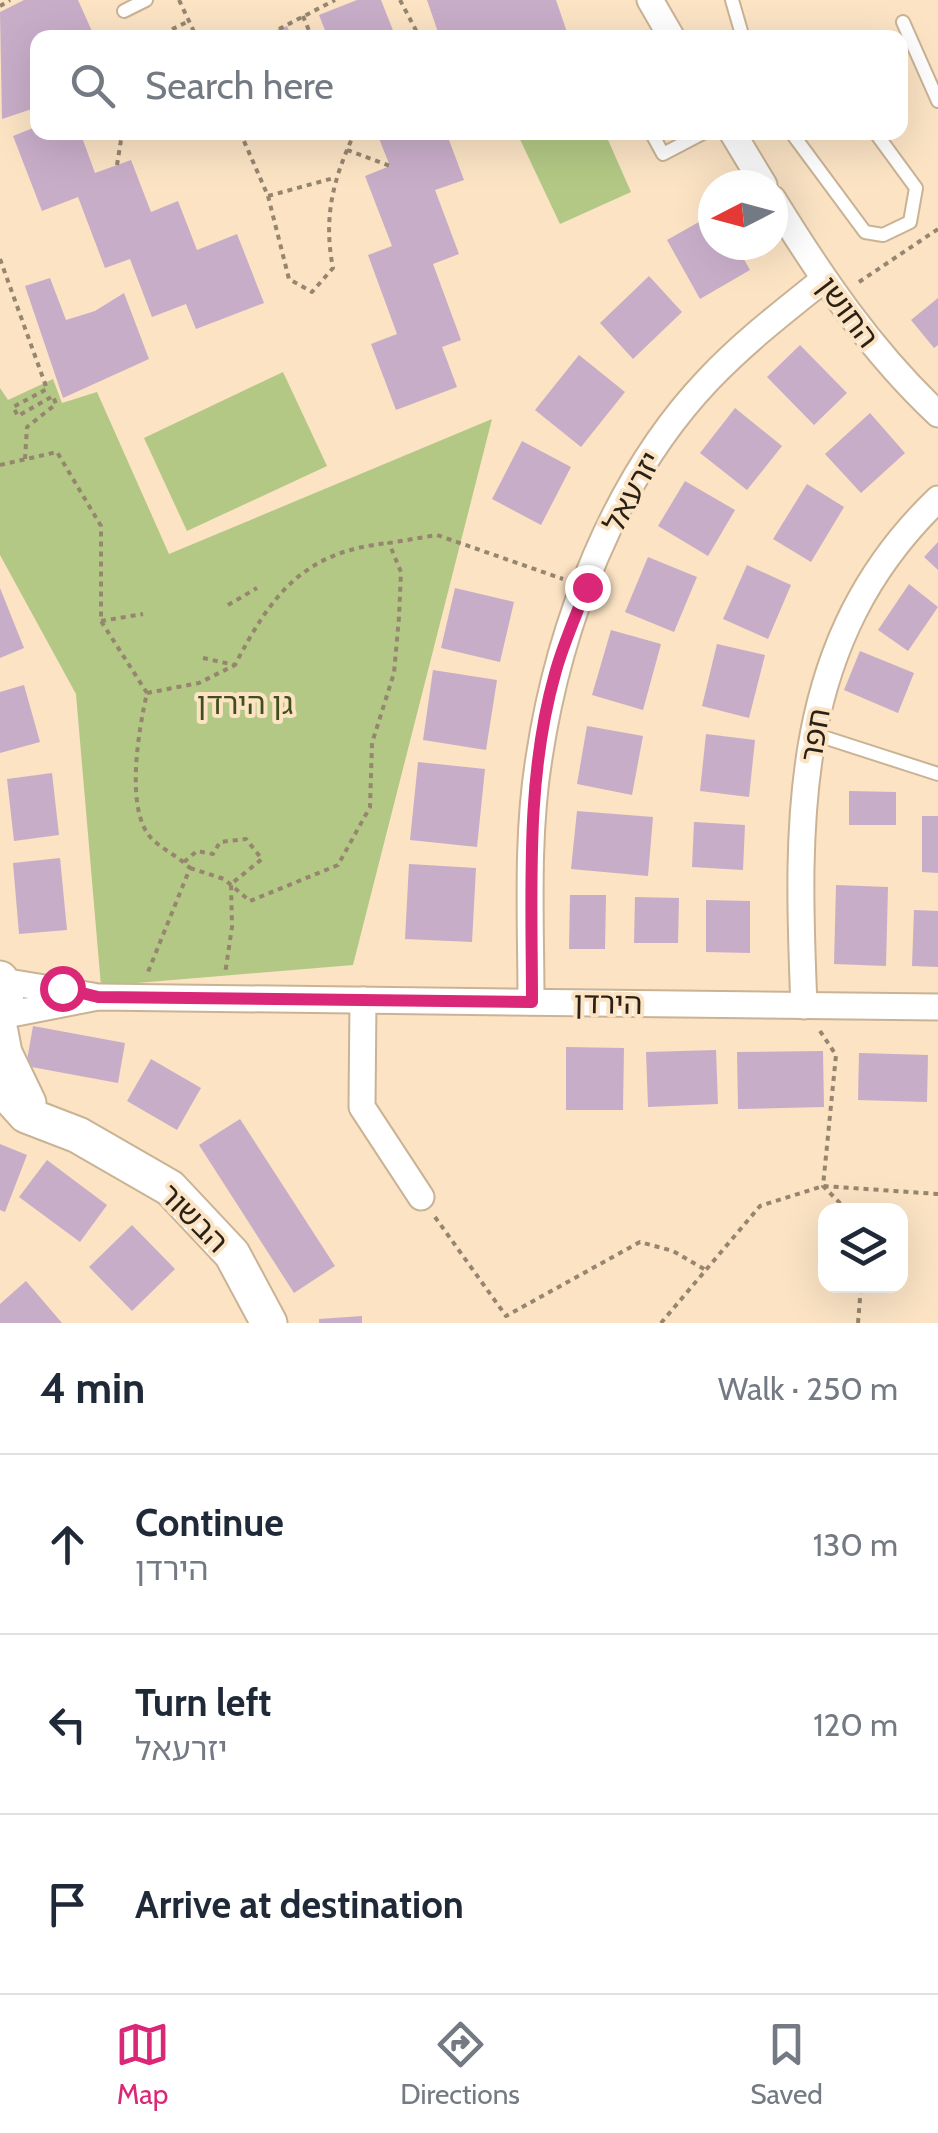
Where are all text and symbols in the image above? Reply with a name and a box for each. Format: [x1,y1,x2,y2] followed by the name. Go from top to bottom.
[30,30,908,140] search box
[65,58,120,113] icon: search
[145,62,334,109] text: Search here
[698,170,788,260] north arrow
[809,269,887,355] street label: החושן
[595,445,669,539] street label: יזרעאל
[565,565,611,611] route end
[197,685,293,722] park label: גן הירדן
[792,705,838,765] street label: חפר
[40,966,86,1012] route start
[573,984,643,1022] street label: הירדן
[152,1176,236,1260] street label: הבשור
[818,1203,908,1293] map controls
[818,1203,908,1293] button: layers
[40,1362,145,1414] text: 4 min
[718,1369,898,1408] text: Walk · 250 m
[135,1499,284,1546] text: Continue
[40,1517,95,1572] icon: ahead
[813,1525,898,1564] text: 130 m
[135,1549,208,1588] text: הירדן
[135,1679,271,1726] text: Turn left
[40,1697,95,1752] icon: left
[813,1705,898,1744] text: 120 m
[135,1729,227,1768] text: יזרעאל
[40,1877,95,1932] icon: arrive
[135,1881,464,1928] text: Arrive at destination
[115,2017,170,2111] tab: Map
[400,2017,520,2111] tab: Directions
[750,2017,823,2111] tab: Saved

